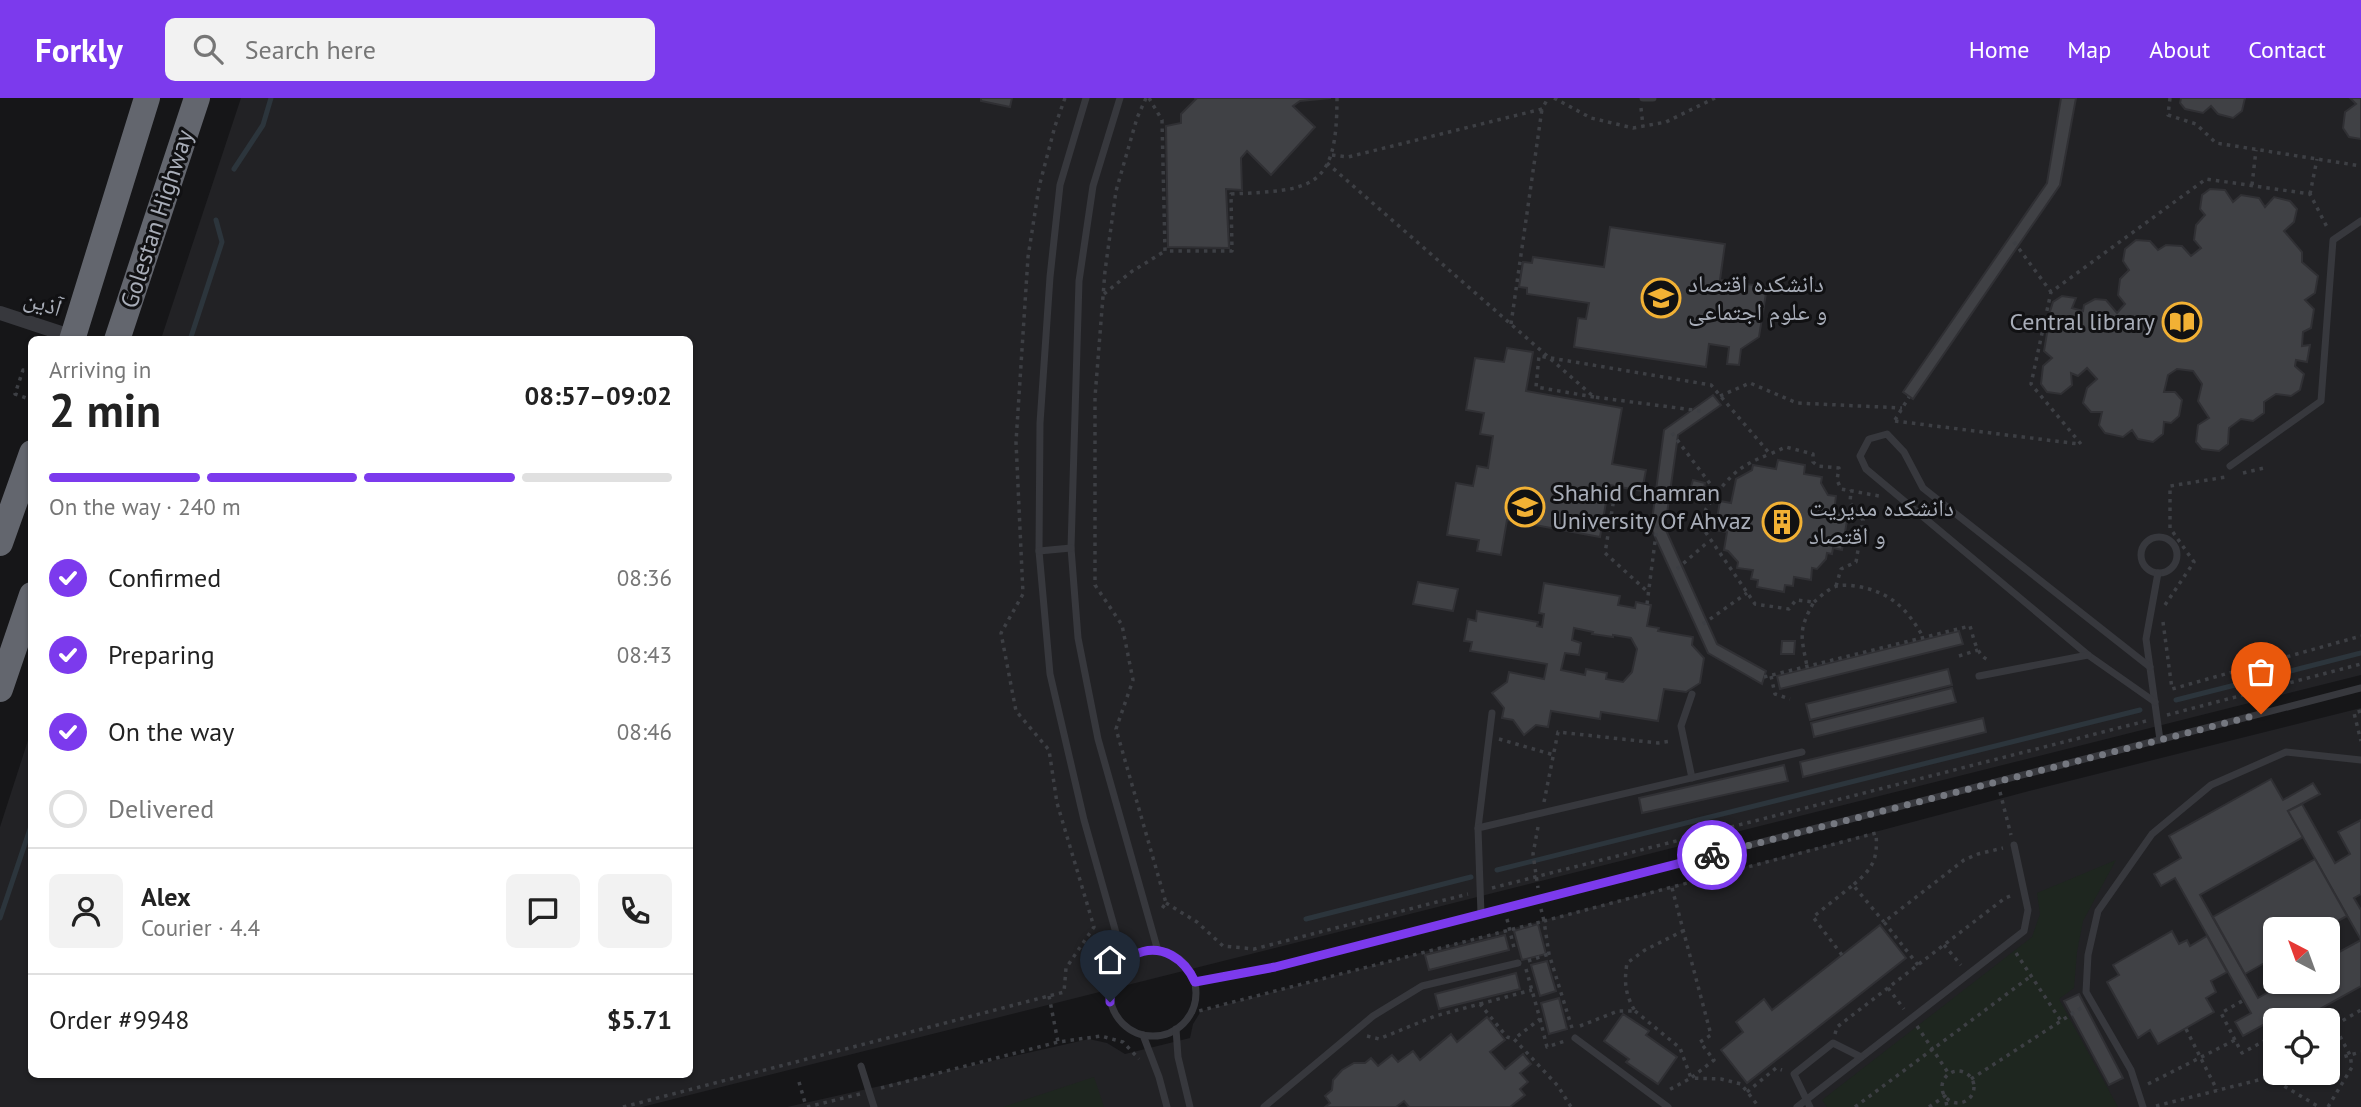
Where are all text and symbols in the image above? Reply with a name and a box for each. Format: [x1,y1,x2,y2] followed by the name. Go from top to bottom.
[165,18,655,81] search box
[35,28,123,71] text: Forkly
[189,30,227,68] icon: search
[245,33,376,66] text: Search here
[1969,34,2029,65] text: Home
[2067,34,2111,65] text: Map
[2149,34,2210,65] text: About
[2248,34,2326,65] text: Contact
[113,126,200,312] street label: Golestan Highway
[1688,268,1827,328] place label: دانشکده اقتصاد و علوم اجتماعی
[1640,277,1682,319] school or university icon: دانشکده اقتصاد و علوم اجتماعی
[20,282,67,323] street label: آذین
[2161,301,2203,343] library icon: Central library
[2009,306,2155,337] place label: Central library
[49,355,151,384] text: Arriving in
[525,379,672,412] text: 08:57–09:02
[49,380,161,440] text: 2 min
[1552,477,1751,536] place label: Shahid Chamran University Of Ahvaz
[1504,486,1546,528] school or university icon: Shahid Chamran University Of Ahvaz
[49,492,241,521] text: On the way · 240 m
[1809,492,1954,551] place label: دانشکده مدیریت و اقتصاد
[1761,501,1803,543] building icon: دانشکده مدیریت و اقتصاد
[49,559,87,597] icon: check
[108,561,221,594] text: Confirmed
[617,563,672,592] text: 08:36
[49,636,87,674] icon: check
[108,638,215,671] text: Preparing
[617,640,672,669] text: 08:43
[2231,642,2291,714] pin
[2242,653,2280,691] icon: bag
[49,713,87,751] icon: check
[108,715,234,748] text: On the way
[617,717,672,746] text: 08:46
[108,792,214,825] text: Delivered
[1677,820,1747,890] courier
[1693,836,1731,874] icon: bike
[49,874,123,948] button: person
[506,874,580,948] button: chat
[598,874,672,948] button: phone
[141,880,191,913] text: Alex
[141,913,260,942] text: Courier · 4.4
[2263,917,2340,994] north arrow
[2263,917,2340,1085] map controls
[1080,930,1140,1002] pin
[1091,941,1129,979] icon: home
[49,1003,189,1036] text: Order #9948
[607,1003,672,1036] text: $5.71
[2263,1008,2340,1085] button: locate

